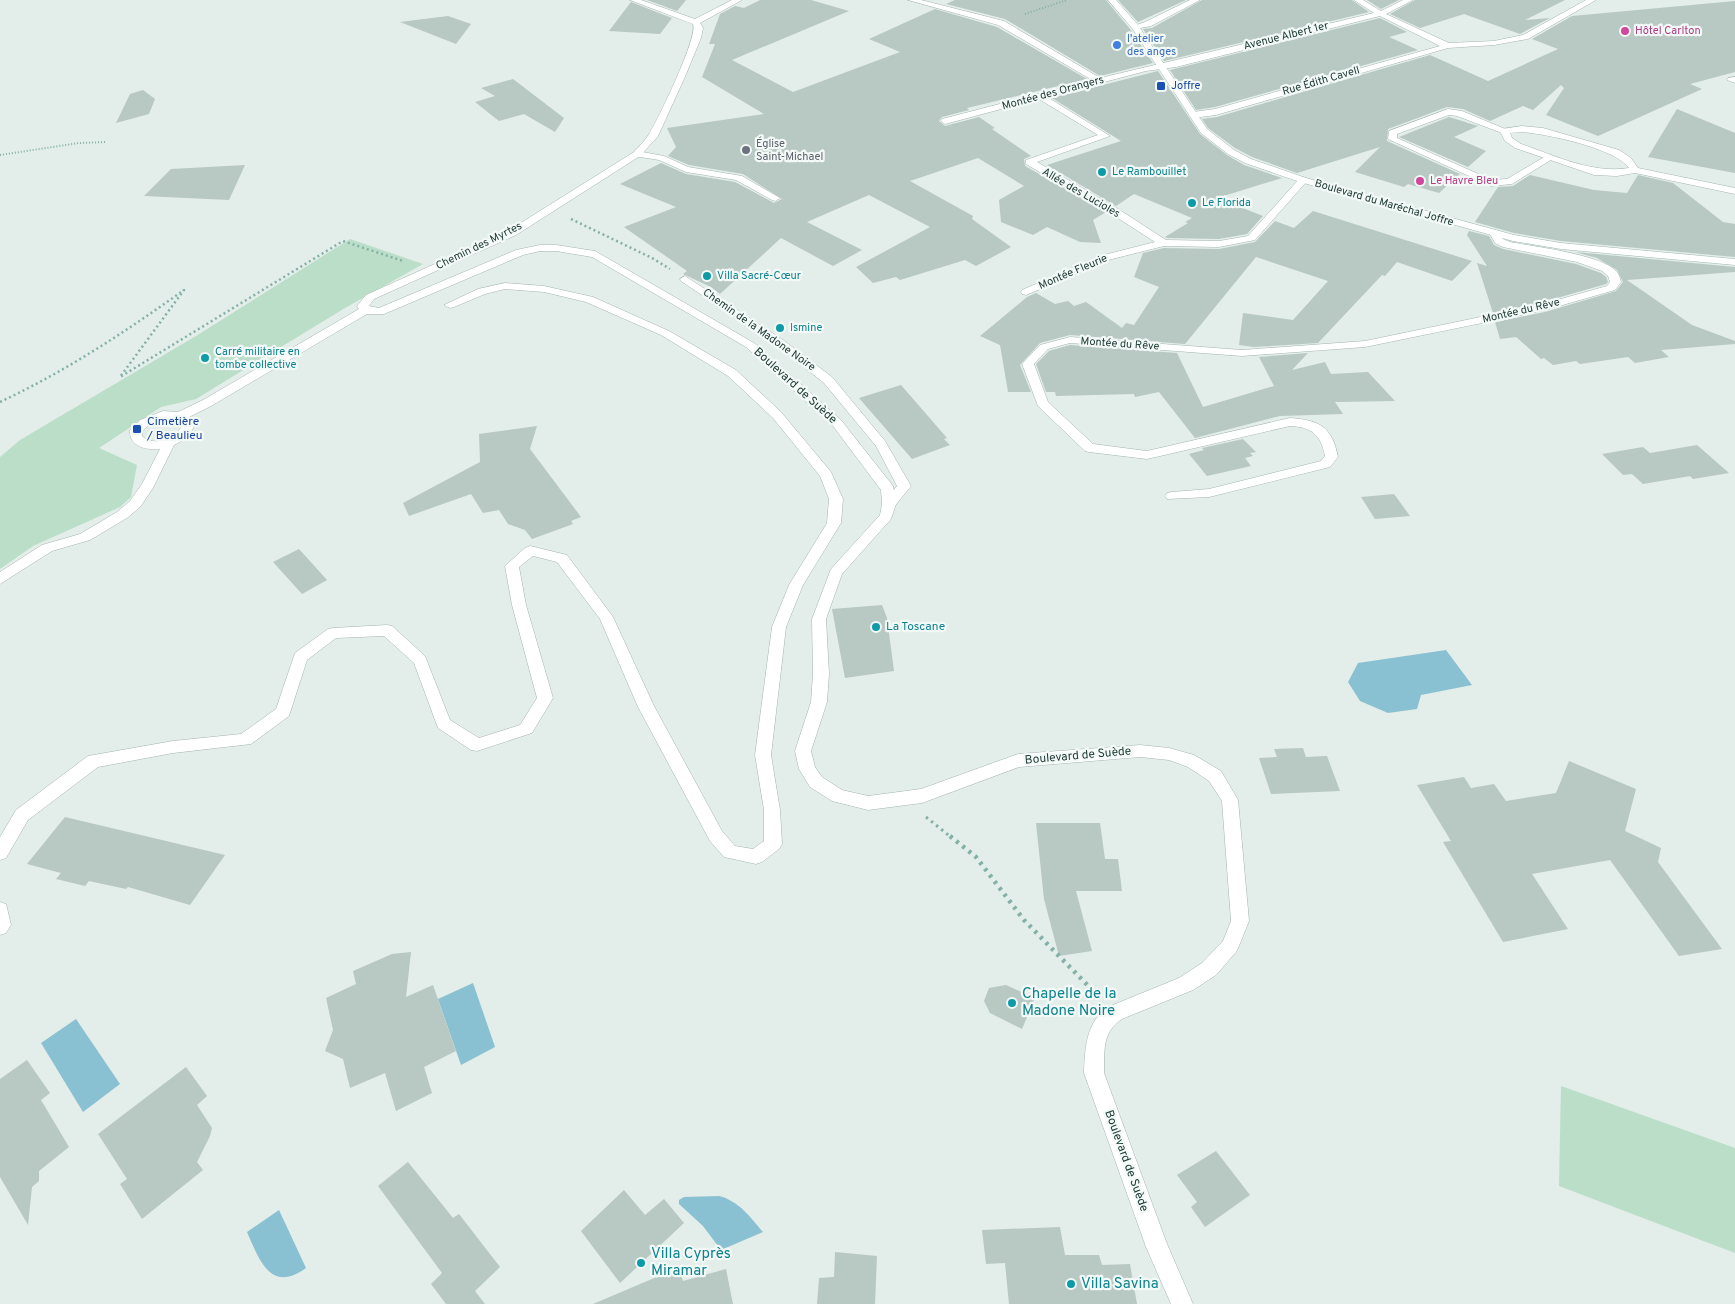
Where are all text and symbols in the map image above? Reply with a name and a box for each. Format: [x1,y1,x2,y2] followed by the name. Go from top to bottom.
[1242,18,1331,53] street label: Avenue Albert 1er
[1635,24,1701,38] place label: Hôtel Carlton
[1619,25,1631,37] marker: Hôtel Carlton
[1127,32,1176,59] place label: l'atelier des anges
[1111,39,1123,51] marker: l'atelier des anges
[1280,62,1361,99] street label: Rue Édith Cavell
[1000,73,1106,113] street label: Montée des Orangers
[1171,79,1201,93] place label: Joffre
[1155,80,1167,92] marker: Joffre
[756,136,823,164] place label: Église Saint-Michael
[740,144,752,156] marker: Église Saint-Michael
[1039,165,1123,221] street label: Allée des Lucioles
[1112,165,1186,179] place label: Le Rambouillet
[1096,166,1108,178] marker: Le Rambouillet
[1430,174,1498,188] place label: Le Havre Bleu
[1414,175,1426,187] marker: Le Havre Bleu
[1313,176,1455,230] street label: Boulevard du Maréchal Joffre
[1202,196,1251,210] place label: Le Florida
[1186,197,1198,209] marker: Le Florida
[434,219,524,273] street label: Chemin des Myrtes
[1036,251,1110,293] street label: Montée Fleurie
[717,269,802,283] place label: Villa Sacré-Cœur
[701,270,713,282] marker: Villa Sacré-Cœur
[700,286,818,374] street label: Chemin de la Madone Noire
[1481,295,1561,327] street label: Montée du Rêve
[790,321,823,335] place label: Ismine
[774,322,786,334] marker: Ismine
[1080,334,1160,354] street label: Montée du Rêve
[750,344,840,428] street label: Boulevard de Suède
[215,345,300,372] place label: Carré militaire en tombe collective
[199,352,211,364] marker: Carré militaire en tombe collective
[146,414,203,444] place label: Cimetière / Beaulieu
[131,423,143,435] marker: Cimetière / Beaulieu
[886,619,945,635] place label: La Toscane
[870,621,882,633] marker: La Toscane
[1024,743,1132,769] street label: Boulevard de Suède
[1022,985,1116,1021] place label: Chapelle de la Madone Noire
[1006,997,1018,1009] marker: Chapelle de la Madone Noire
[1100,1108,1152,1214] street label: Boulevard de Suède
[651,1245,731,1281] place label: Villa Cyprès Miramar
[635,1257,647,1269] marker: Villa Cyprès Miramar
[1081,1275,1159,1294] place label: Villa Savina
[1065,1278,1077,1290] marker: Villa Savina

